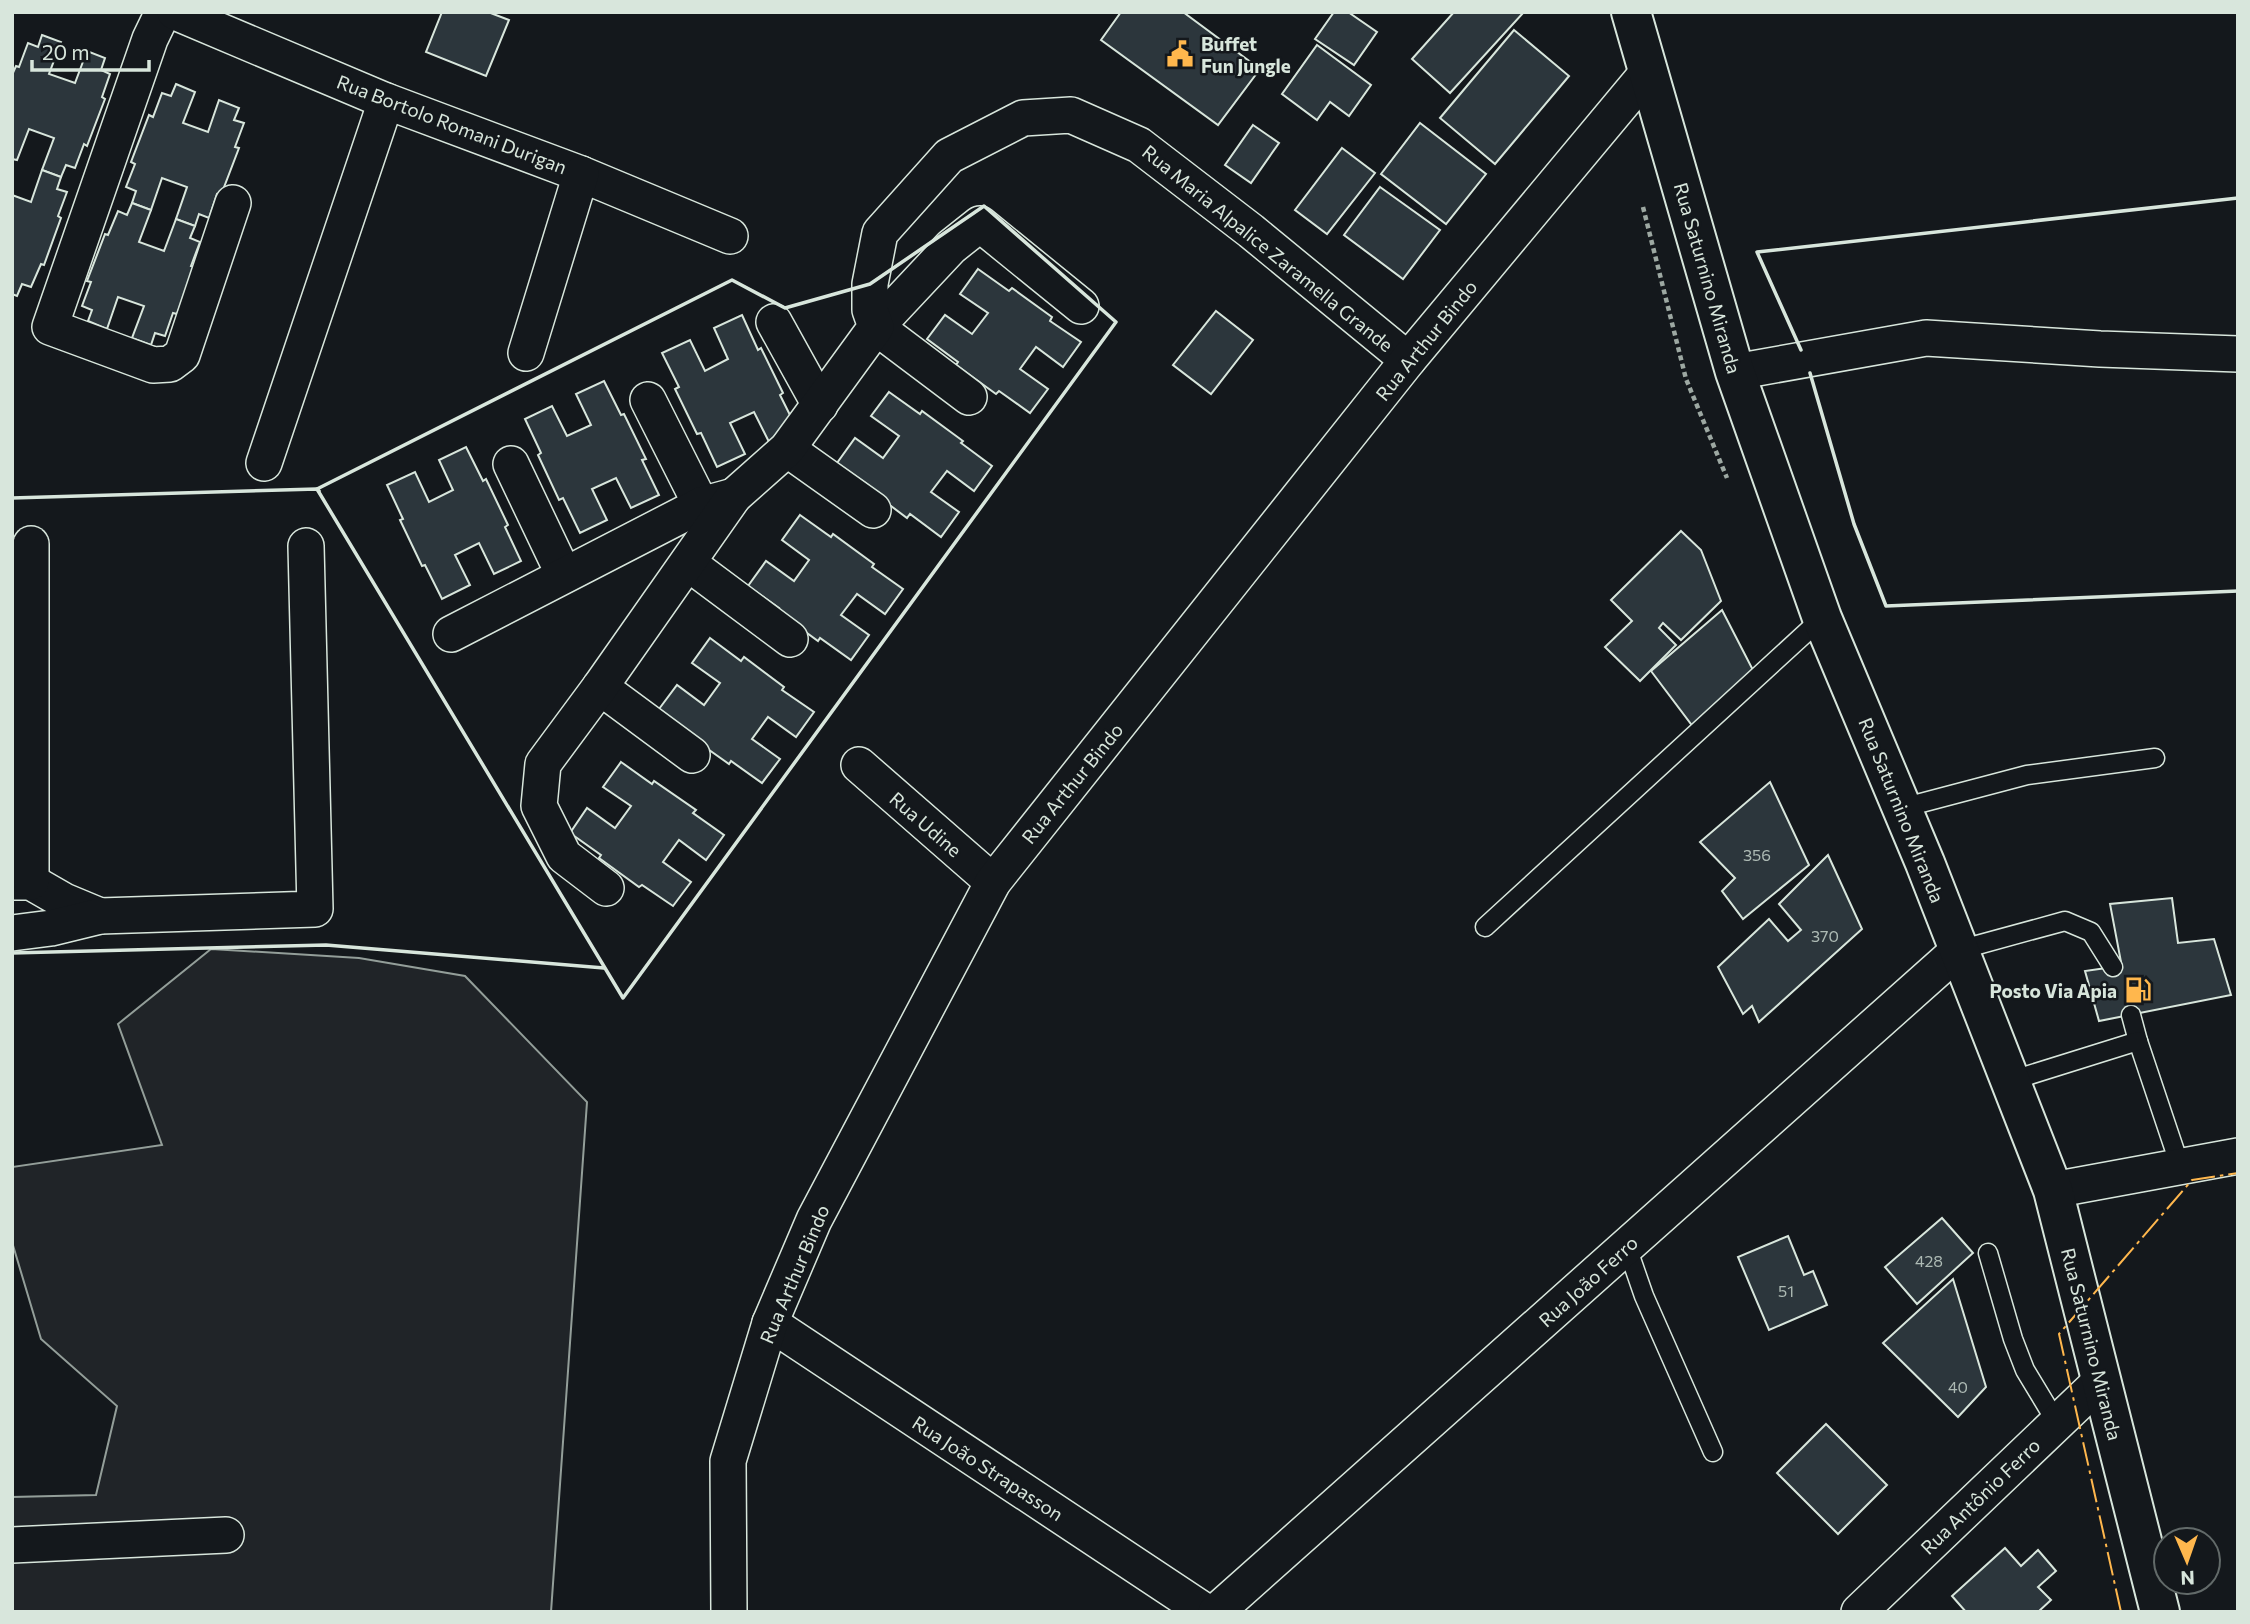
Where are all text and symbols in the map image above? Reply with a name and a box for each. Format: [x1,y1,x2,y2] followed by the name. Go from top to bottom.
[32,28,149,72] scale bar
[1201,32,1291,77] place label: Buffet Fun Jungle
[42,39,90,64] text: 20 m
[1165,39,1195,69] public building icon: Buffet Fun Jungle
[334,69,570,179] street label: Rua Bortolo Romani Durigan
[1138,140,1398,356] street label: Rua Maria Alpalice Zaramella Grande
[1670,180,1746,376] street label: Rua Saturnino Miranda
[1370,275,1482,405] street label: Rua Arthur Bindo
[1854,714,1950,906] street label: Rua Saturnino Miranda
[1016,718,1128,848] street label: Rua Arthur Bindo
[885,787,967,861] street label: Rua Udine
[1743,845,1771,864] house number: 356
[1811,926,1839,945] house number: 370
[2123,975,2153,1005] fuel station icon: Posto Via Apia
[1989,979,2117,1002] place label: Posto Via Apia
[754,1201,834,1347] street label: Rua Arthur Bindo
[1534,1231,1642,1331] street label: Rua João Ferro
[2057,1245,2127,1443] street label: Rua Saturnino Miranda
[1915,1251,1943,1270] house number: 428
[1778,1281,1794,1300] house number: 51
[1948,1377,1968,1396] house number: 40
[908,1411,1068,1525] street label: Rua João Strapasson
[1915,1433,2045,1559] street label: Rua Antônio Ferro
[2152,1526,2222,1596] north arrow
[2180,1567,2195,1590] text: N

